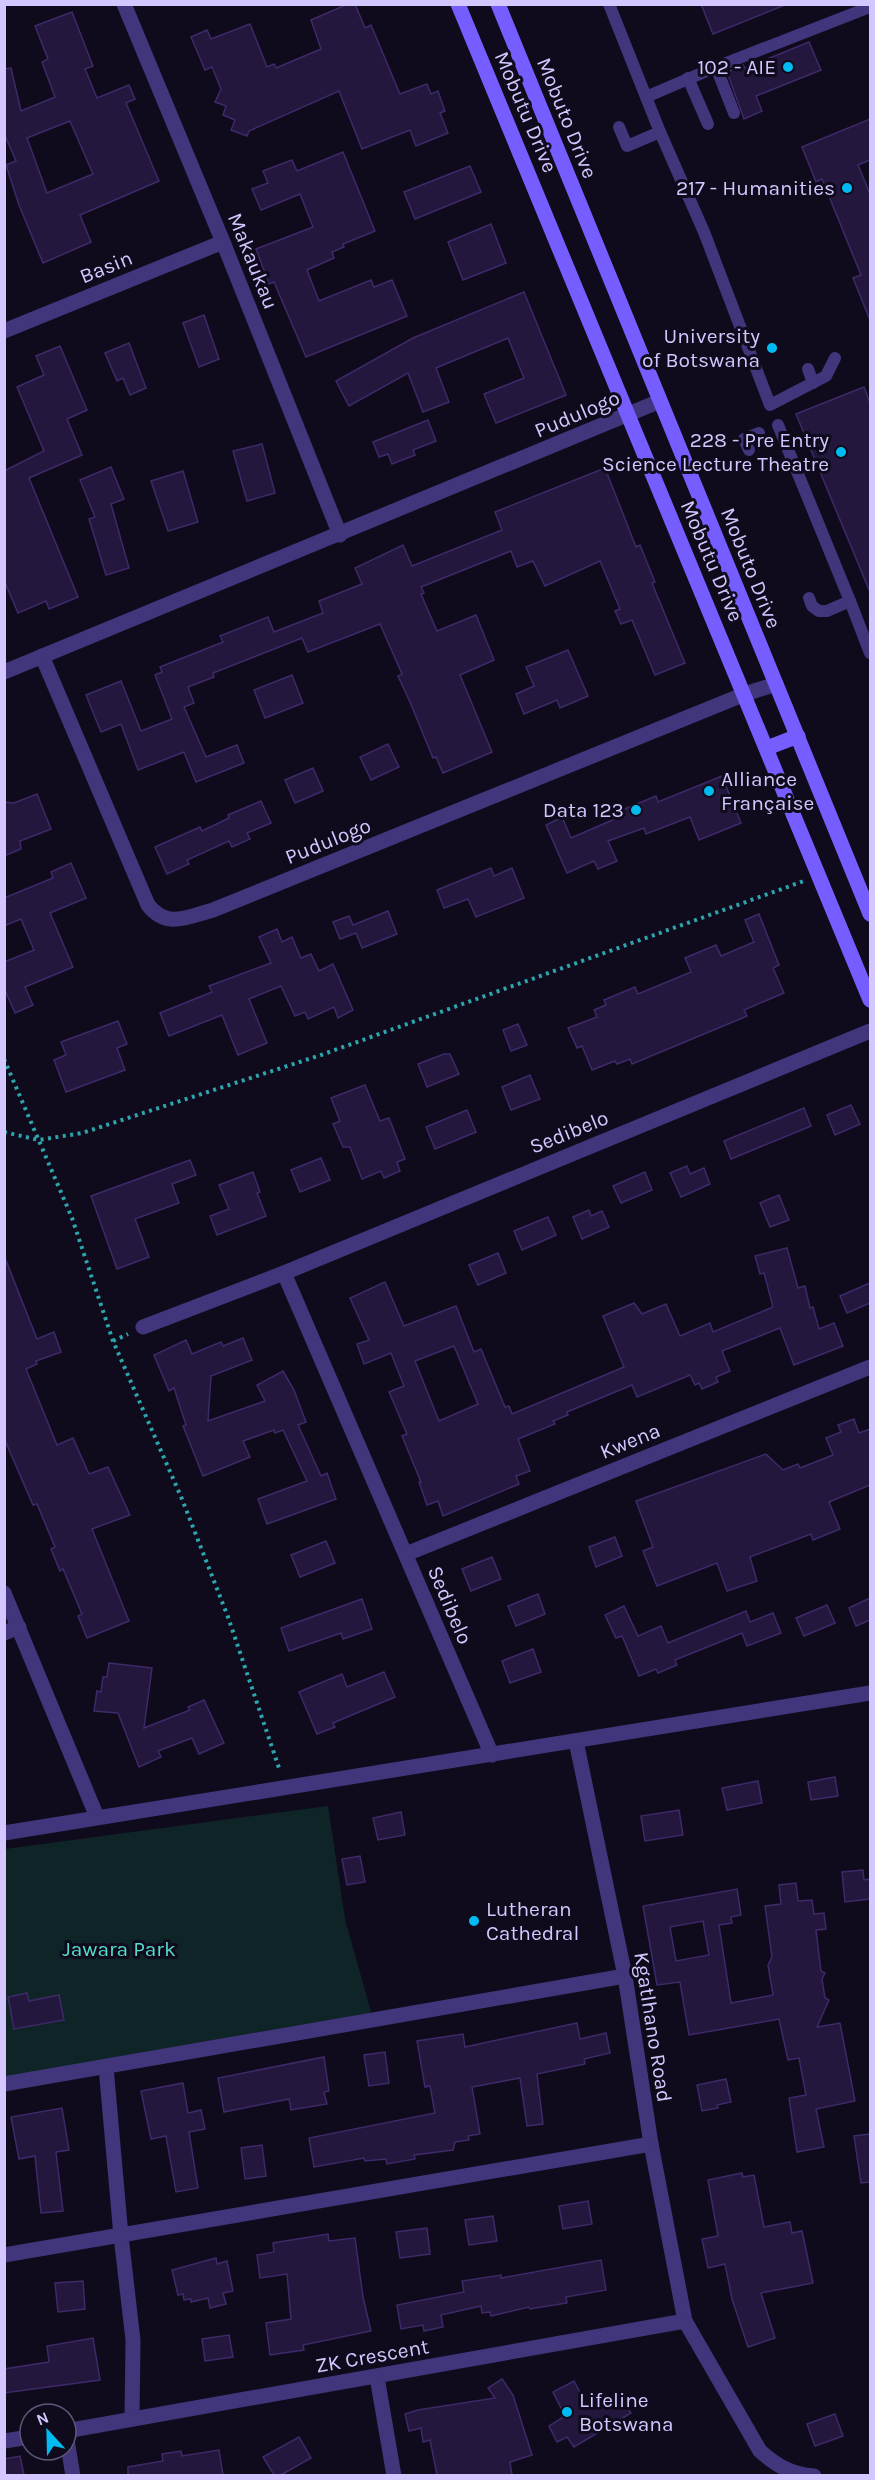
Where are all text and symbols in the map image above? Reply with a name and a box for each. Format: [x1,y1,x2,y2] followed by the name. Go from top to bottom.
[490,48,562,176] street label: Mobutu Drive
[532,54,602,182] street label: Mobuto Drive
[697,55,776,79] place label: 102 - AIE
[781,60,795,74] marker: 102 - AIE
[676,176,835,200] place label: 217 - Humanities
[840,181,854,195] marker: 217 - Humanities
[223,209,283,313] street label: Makaukau
[76,246,136,288] street label: Basin
[642,324,760,372] place label: University of Botswana
[765,341,779,355] marker: University of Botswana
[531,385,623,443] street label: Pudulogo
[602,428,829,476] place label: 228 - Pre Entry Science Lecture Theatre
[834,445,848,459] marker: 228 - Pre Entry Science Lecture Theatre
[676,497,748,625] street label: Mobutu Drive
[716,504,786,632] street label: Mobuto Drive
[721,767,814,815] place label: Alliance Française
[702,784,716,798] marker: Alliance Française
[543,798,624,822] place label: Data 123
[629,803,643,817] marker: Data 123
[282,813,374,869] street label: Pudulogo
[526,1105,612,1159] street label: Sedibelo
[596,1418,664,1464] street label: Kwena
[423,1562,477,1648] street label: Sedibelo
[486,1897,579,1945] place label: Lutheran Cathedral
[467,1914,481,1928] marker: Lutheran Cathedral
[62,1937,176,1961] park label: Jawara Park
[629,1950,677,2104] street label: Kgatlhano Road
[313,2334,431,2378] street label: ZK Crescent
[579,2388,673,2436] place label: Lifeline Botswana
[18,2402,78,2462] north arrow
[560,2405,574,2419] marker: Lifeline Botswana
[34,2408,51,2430] text: N

